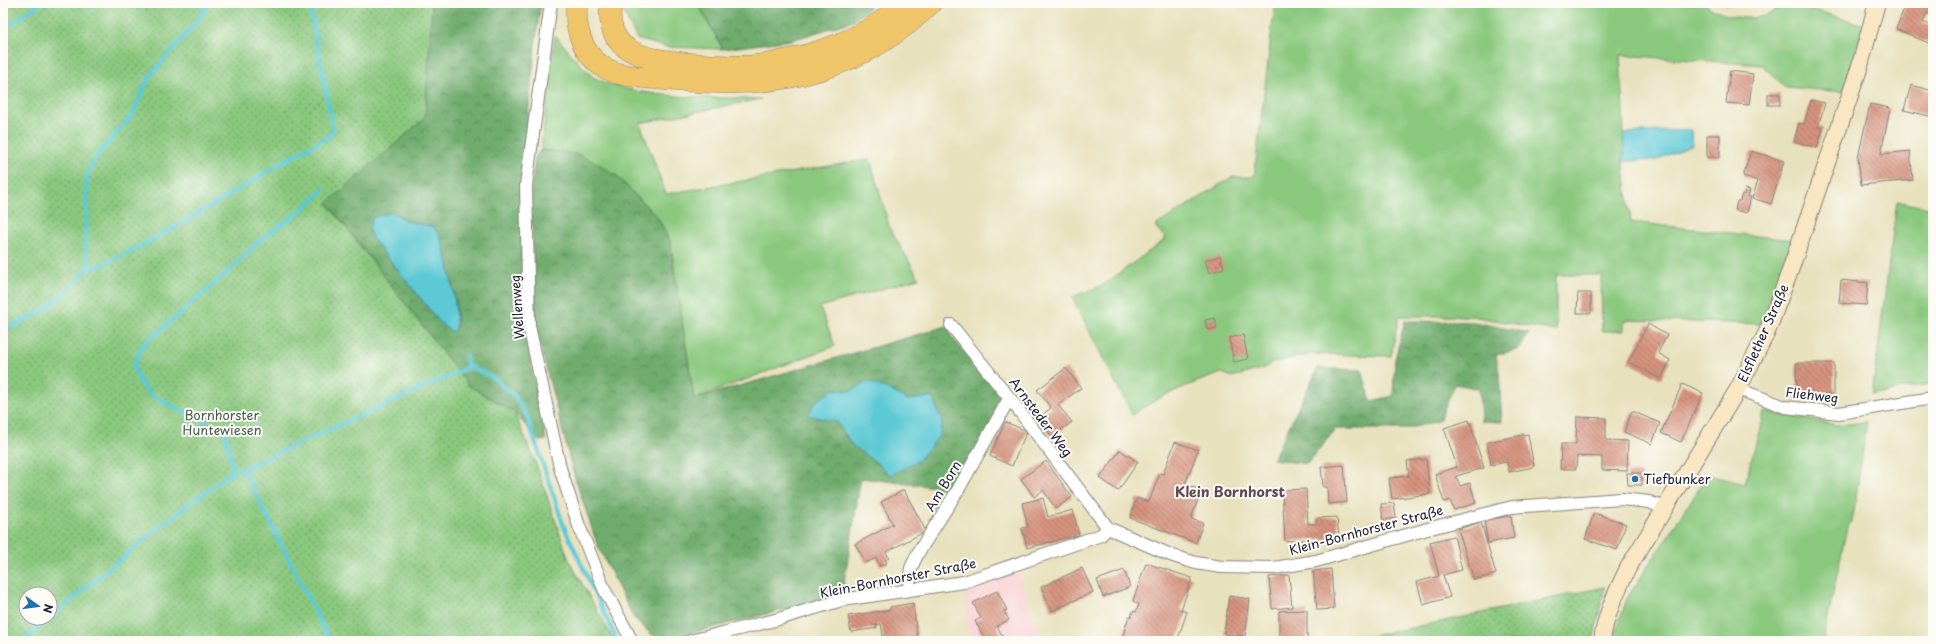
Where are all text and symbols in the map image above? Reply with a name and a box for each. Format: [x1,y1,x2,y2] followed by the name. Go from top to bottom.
[505,274,528,340] street label: Wellenweg
[1732,281,1793,385] street label: Elsflether Straße
[1005,373,1078,460] street label: Arnsteder Weg
[1784,382,1840,407] street label: Fliehweg
[182,405,262,439] park label: Bornhorster Huntewiesen
[920,457,965,515] street label: Am Born
[1643,469,1712,488] place label: Tiefbunker
[1630,474,1640,484] marker: Tiefbunker
[1175,481,1285,502] district label: Klein Bornhorst
[1287,500,1445,559] street label: Klein-Bornhorster Straße
[818,553,978,602] street label: Klein-Bornhorster Straße
[18,586,58,626] north arrow
[39,602,57,615] text: N

